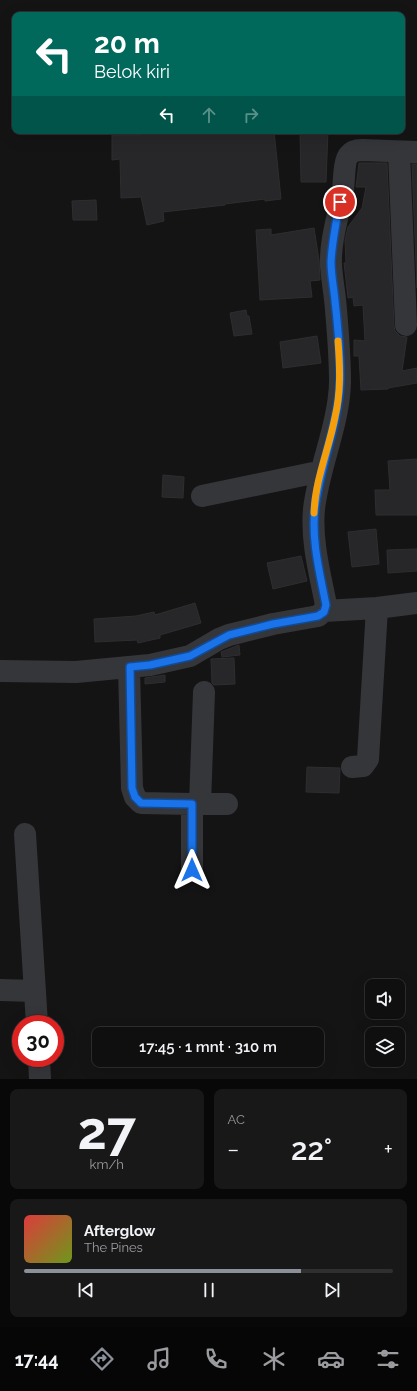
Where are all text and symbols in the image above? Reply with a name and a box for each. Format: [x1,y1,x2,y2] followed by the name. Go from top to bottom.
[94,27,160,60] text: 20 m
[28,28,80,80] icon: left
[94,61,170,82] text: Belok kiri
[156,104,178,126] icon: left
[198,104,220,126] icon: ahead
[240,104,262,126] icon: right
[323,185,357,219] pin
[329,191,351,213] icon: arrive
[171,849,213,891] position arrow
[365,979,405,1067] map controls
[365,979,405,1019] button: sound
[12,1015,64,1067] speed limit sign: 30
[365,1027,405,1067] button: layers
[139,1038,277,1056] text: 17:45 · 1 mnt · 310 m
[77,1100,136,1161] text: 27
[228,1112,245,1127] text: AC
[291,1132,332,1167] text: 22°
[228,1136,239,1162] text: −
[384,1136,393,1162] text: +
[90,1157,124,1172] text: km/h
[84,1222,155,1240] text: Afterglow
[84,1240,143,1255] text: The Pines
[75,1279,97,1301] icon: previous
[198,1279,220,1301] icon: pause
[321,1279,343,1301] icon: next
[88,1345,116,1373] icon: directions
[145,1345,173,1373] icon: music
[202,1345,230,1373] icon: phone
[260,1345,288,1373] icon: climate
[317,1345,345,1373] icon: car
[374,1345,402,1373] icon: filters
[15,1349,59,1370] text: 17:44

